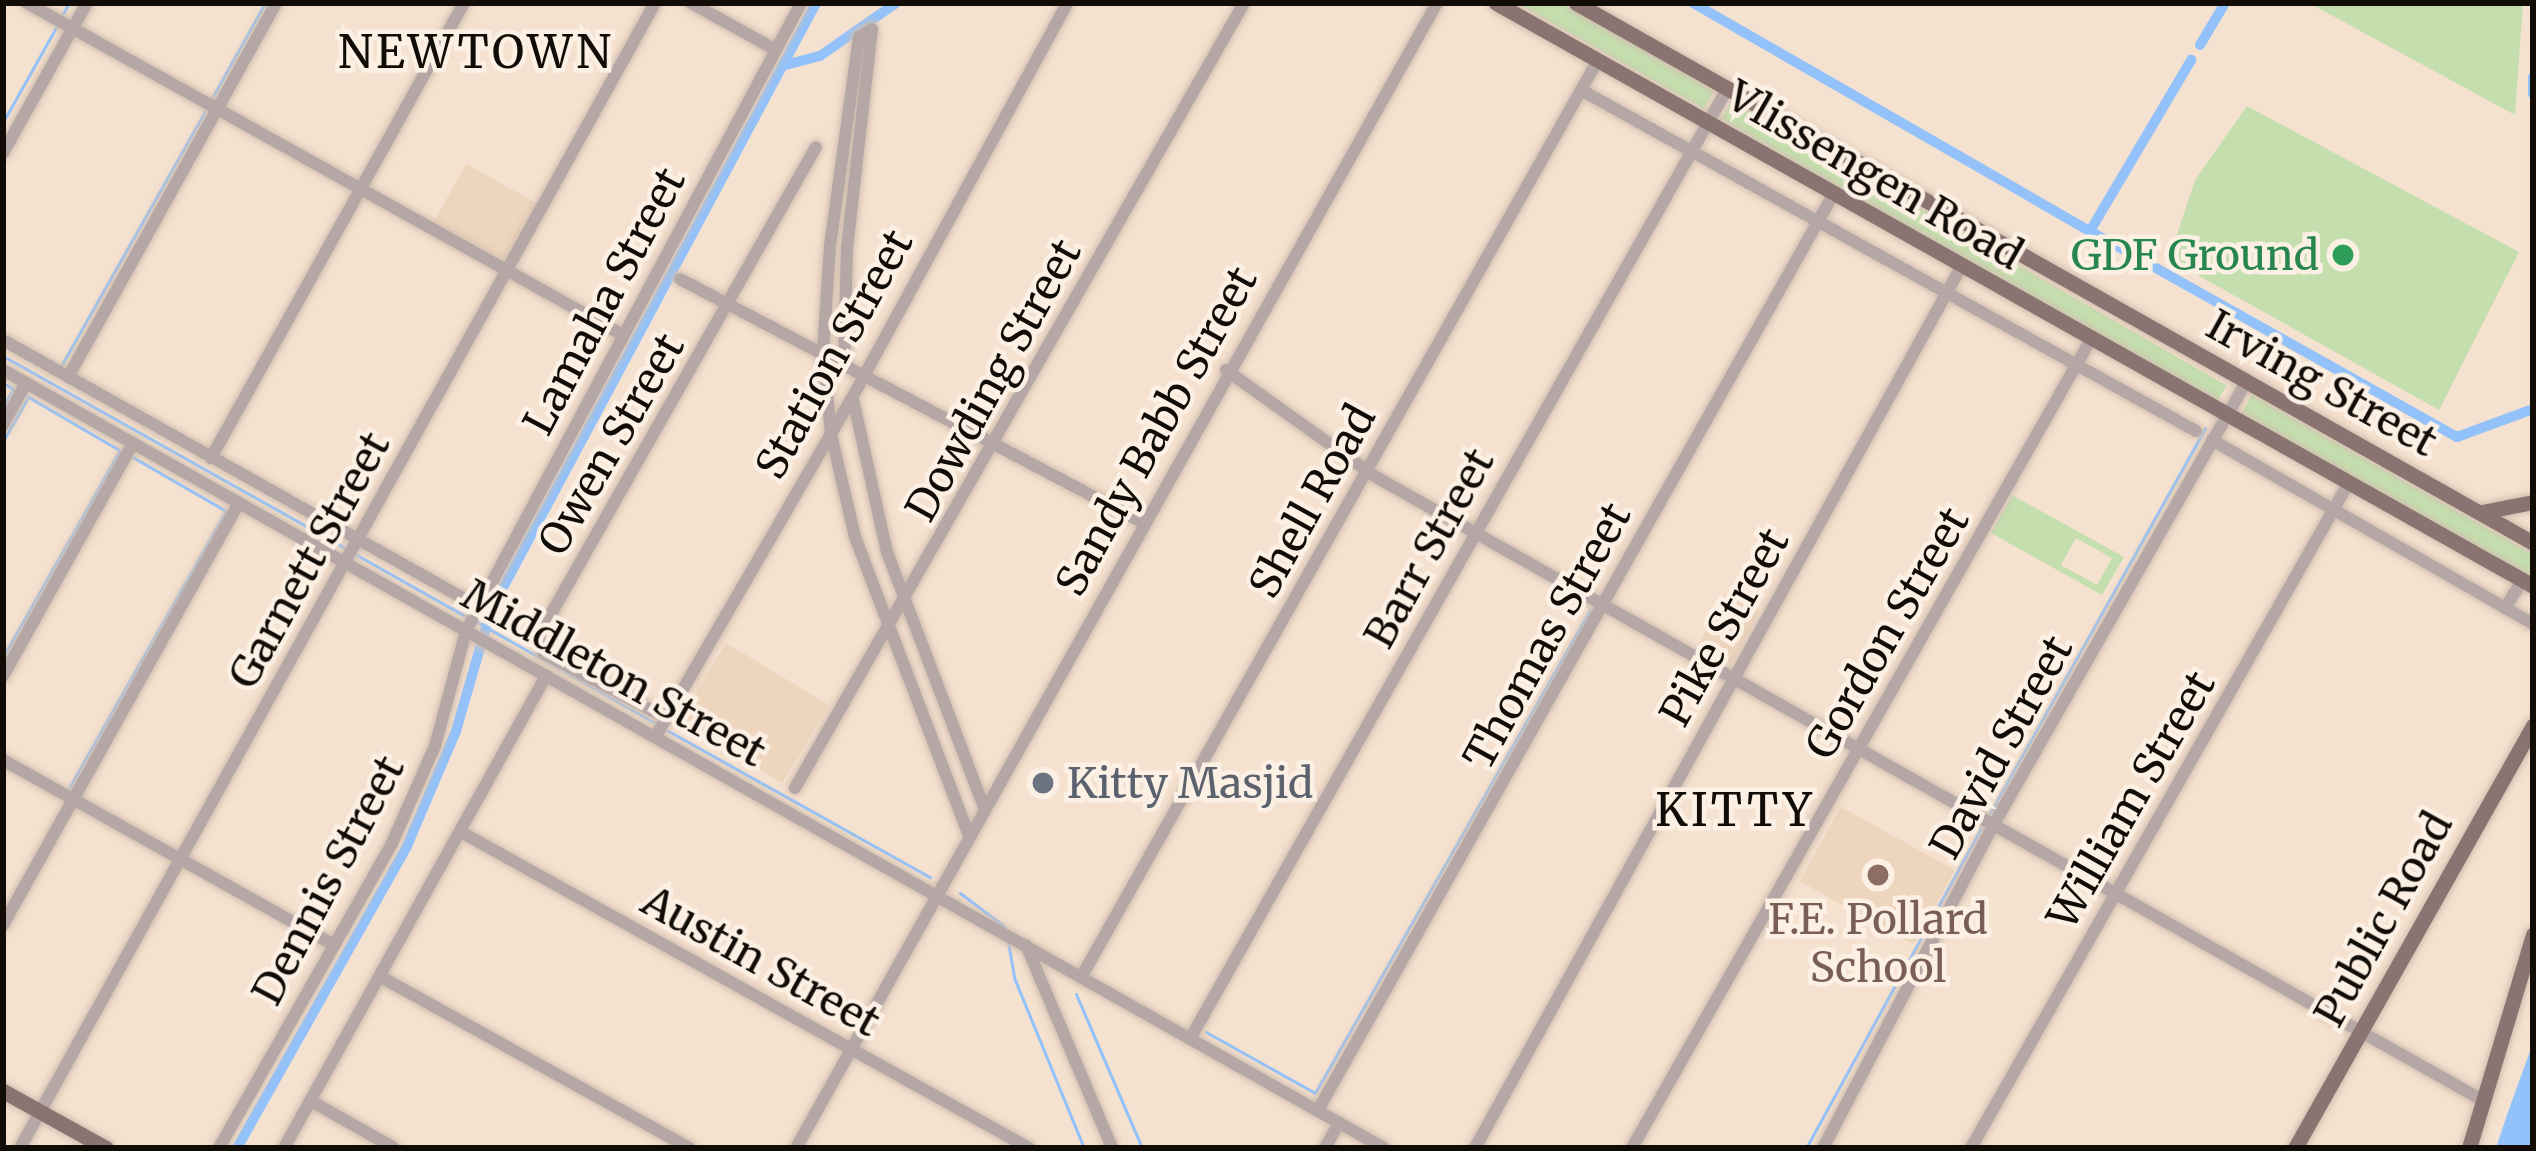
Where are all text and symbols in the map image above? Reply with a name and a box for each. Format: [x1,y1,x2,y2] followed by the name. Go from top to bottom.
[338,26,614,80] district label: NEWTOWN
[1718,70,2032,280] street label: Vlissengen Road
[513,159,695,443] street label: Lamaha Street
[745,221,923,487] street label: Station Street
[895,230,1091,530] street label: Dowding Street
[2071,230,2319,280] place label: GDF Ground
[2330,242,2356,268] marker: GDF Ground
[1045,258,1267,604] street label: Sandy Babb Street
[2198,299,2446,467] street label: Irving Street
[528,325,694,563] street label: Owen Street
[1239,396,1385,606] street label: Shell Road
[218,423,400,697] street label: Garnett Street
[1354,440,1504,656] street label: Barr Street
[1453,494,1641,778] street label: Thomas Street
[1795,499,1979,767] street label: Gordon Street
[1649,519,1799,735] street label: Pike Street
[454,569,774,777] street label: Middleton Street
[1919,627,2083,867] street label: David Street
[2037,662,2225,938] street label: William Street
[241,747,415,1013] street label: Dennis Street
[1067,758,1313,808] place label: Kitty Masjid
[1030,770,1056,796] marker: Kitty Masjid
[1655,784,1815,838] district label: KITTY
[2304,803,2462,1035] street label: Public Road
[1865,862,1891,888] marker: F.E. Pollard School
[633,875,889,1047] street label: Austin Street
[1768,894,1988,992] place label: F.E. Pollard School

